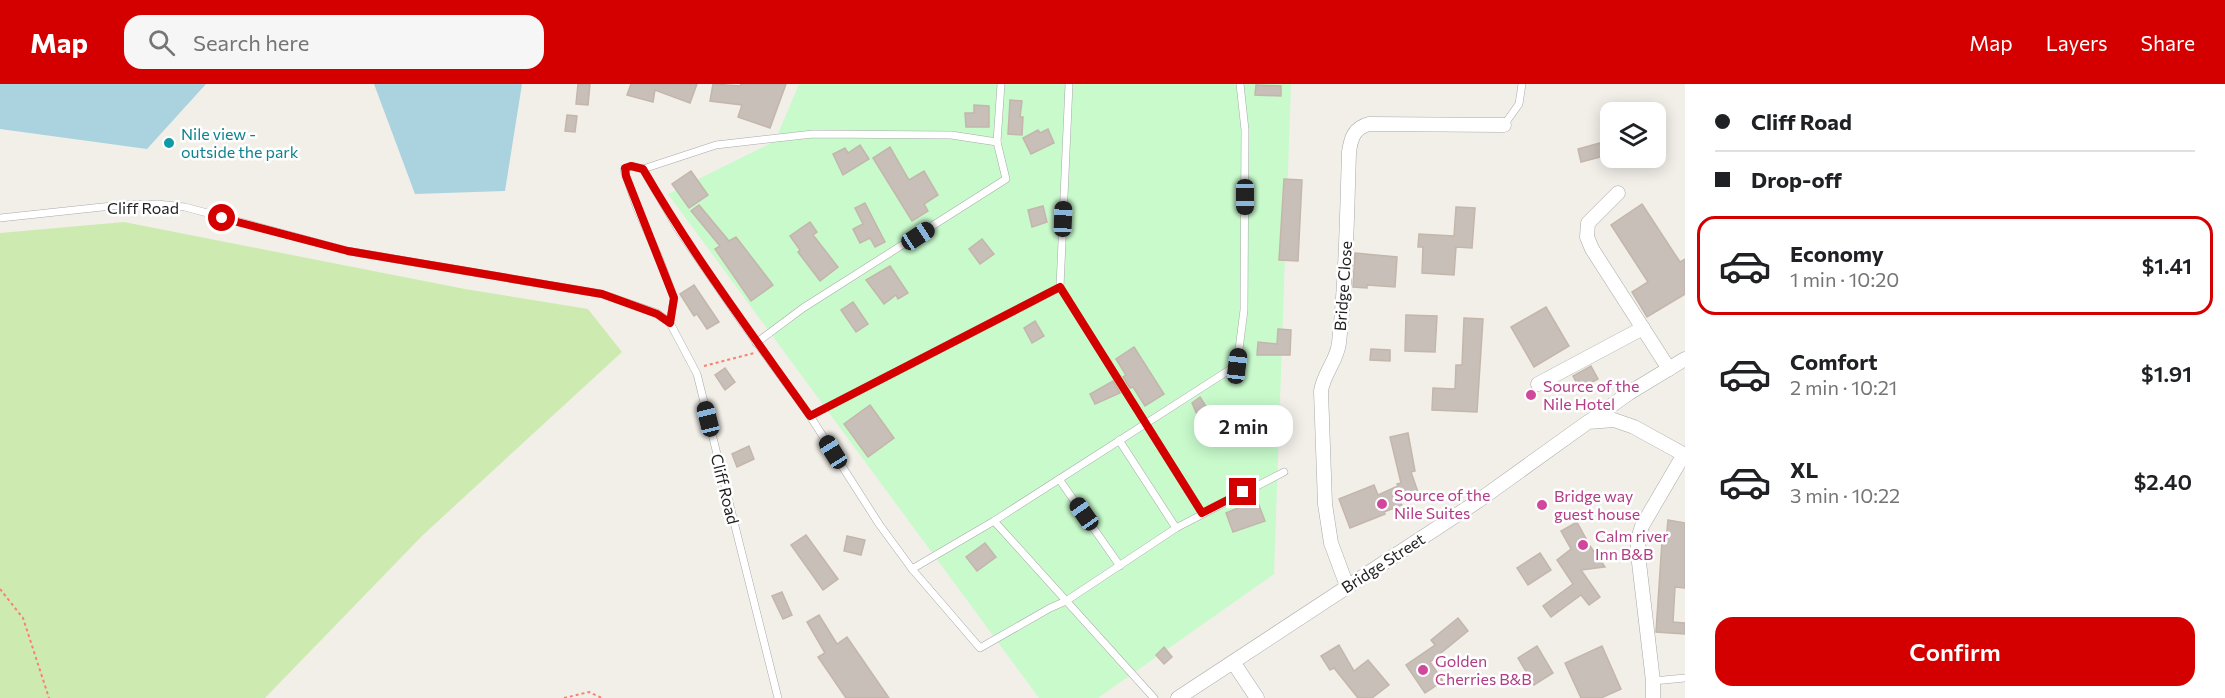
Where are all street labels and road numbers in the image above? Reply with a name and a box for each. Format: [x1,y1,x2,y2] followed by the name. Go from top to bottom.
[107,198,179,217] street label: Cliff Road
[1330,240,1355,332] street label: Bridge Close
[708,452,743,526] street label: Cliff Road
[1338,528,1428,597] street label: Bridge Street

